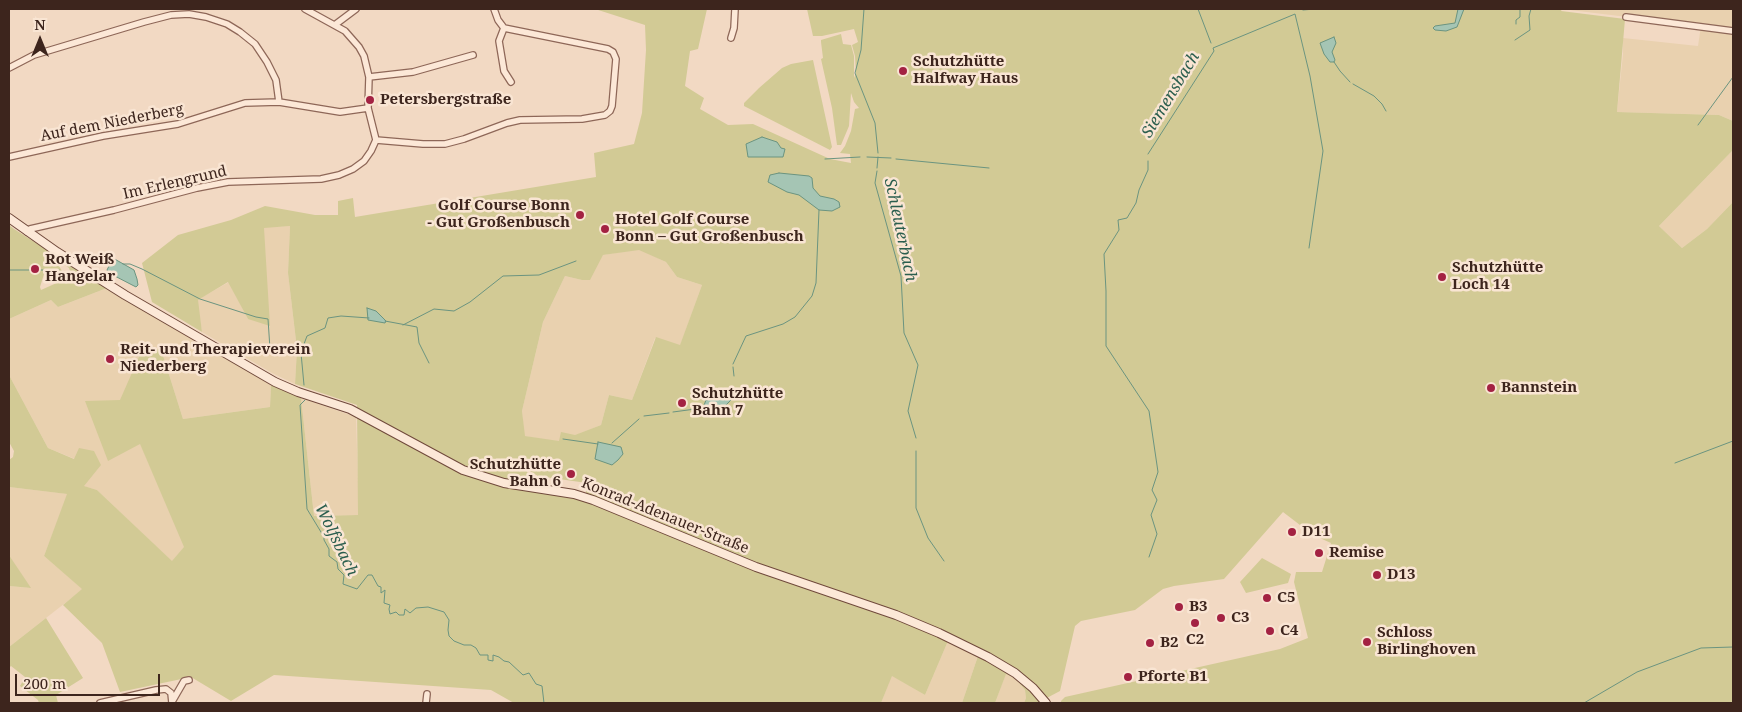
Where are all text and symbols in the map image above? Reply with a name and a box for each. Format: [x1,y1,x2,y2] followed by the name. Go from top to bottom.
[15,15,65,65] north arrow
[34,15,46,34] text: N
[1138,49,1204,141] water label: Siemensbach
[913,53,1018,88] place label: Schutzhütte Halfway Haus
[897,65,909,77] marker: Schutzhütte Halfway Haus
[380,91,511,109] place label: Petersbergstraße
[364,94,376,106] marker: Petersbergstraße
[39,100,185,146] street label: Auf dem Niederberg
[121,162,229,204] street label: Im Erlengrund
[880,176,920,284] water label: Schleuterbach
[427,197,570,232] place label: Golf Course Bonn - Gut Großenbusch
[574,209,586,221] marker: Golf Course Bonn - Gut Großenbusch
[615,211,804,246] place label: Hotel Golf Course Bonn – Gut Großenbusch
[599,223,611,235] marker: Hotel Golf Course Bonn – Gut Großenbusch
[45,251,115,286] place label: Rot Weiß Hangelar
[1452,259,1543,294] place label: Schutzhütte Loch 14
[29,263,41,275] marker: Rot Weiß Hangelar
[1436,271,1448,283] marker: Schutzhütte Loch 14
[120,341,311,376] place label: Reit- und Therapieverein Niederberg
[104,353,116,365] marker: Reit- und Therapieverein Niederberg
[1501,379,1577,397] place label: Bannstein
[1485,382,1497,394] marker: Bannstein
[692,385,783,420] place label: Schutzhütte Bahn 7
[676,397,688,409] marker: Schutzhütte Bahn 7
[470,456,561,491] place label: Schutzhütte Bahn 6
[565,468,577,480] marker: Schutzhütte Bahn 6
[579,474,751,558] street label: Konrad-Adenauer-Straße
[310,501,362,579] water label: Wolfsbach
[1302,523,1330,541] place label: D11
[1286,526,1298,538] marker: D11
[1329,544,1384,562] place label: Remise
[1313,547,1325,559] marker: Remise
[1387,566,1415,584] place label: D13
[1371,569,1383,581] marker: D13
[1277,589,1296,607] place label: C5
[1261,592,1273,604] marker: C5
[1189,598,1208,616] place label: B3
[1173,601,1185,613] marker: B3
[1231,609,1250,627] place label: C3
[1215,612,1227,624] marker: C3
[1189,617,1201,629] marker: C2
[1280,622,1299,640] place label: C4
[1377,624,1476,659] place label: Schloss Birlinghoven
[1264,625,1276,637] marker: C4
[1186,631,1204,649] place label: C2
[1160,634,1179,652] place label: B2
[1361,636,1373,648] marker: Schloss Birlinghoven
[1144,637,1156,649] marker: B2
[18,664,162,696] scale bar
[1138,668,1208,686] place label: Pforte B1
[1122,671,1134,683] marker: Pforte B1
[23,673,66,693] text: 200 m

